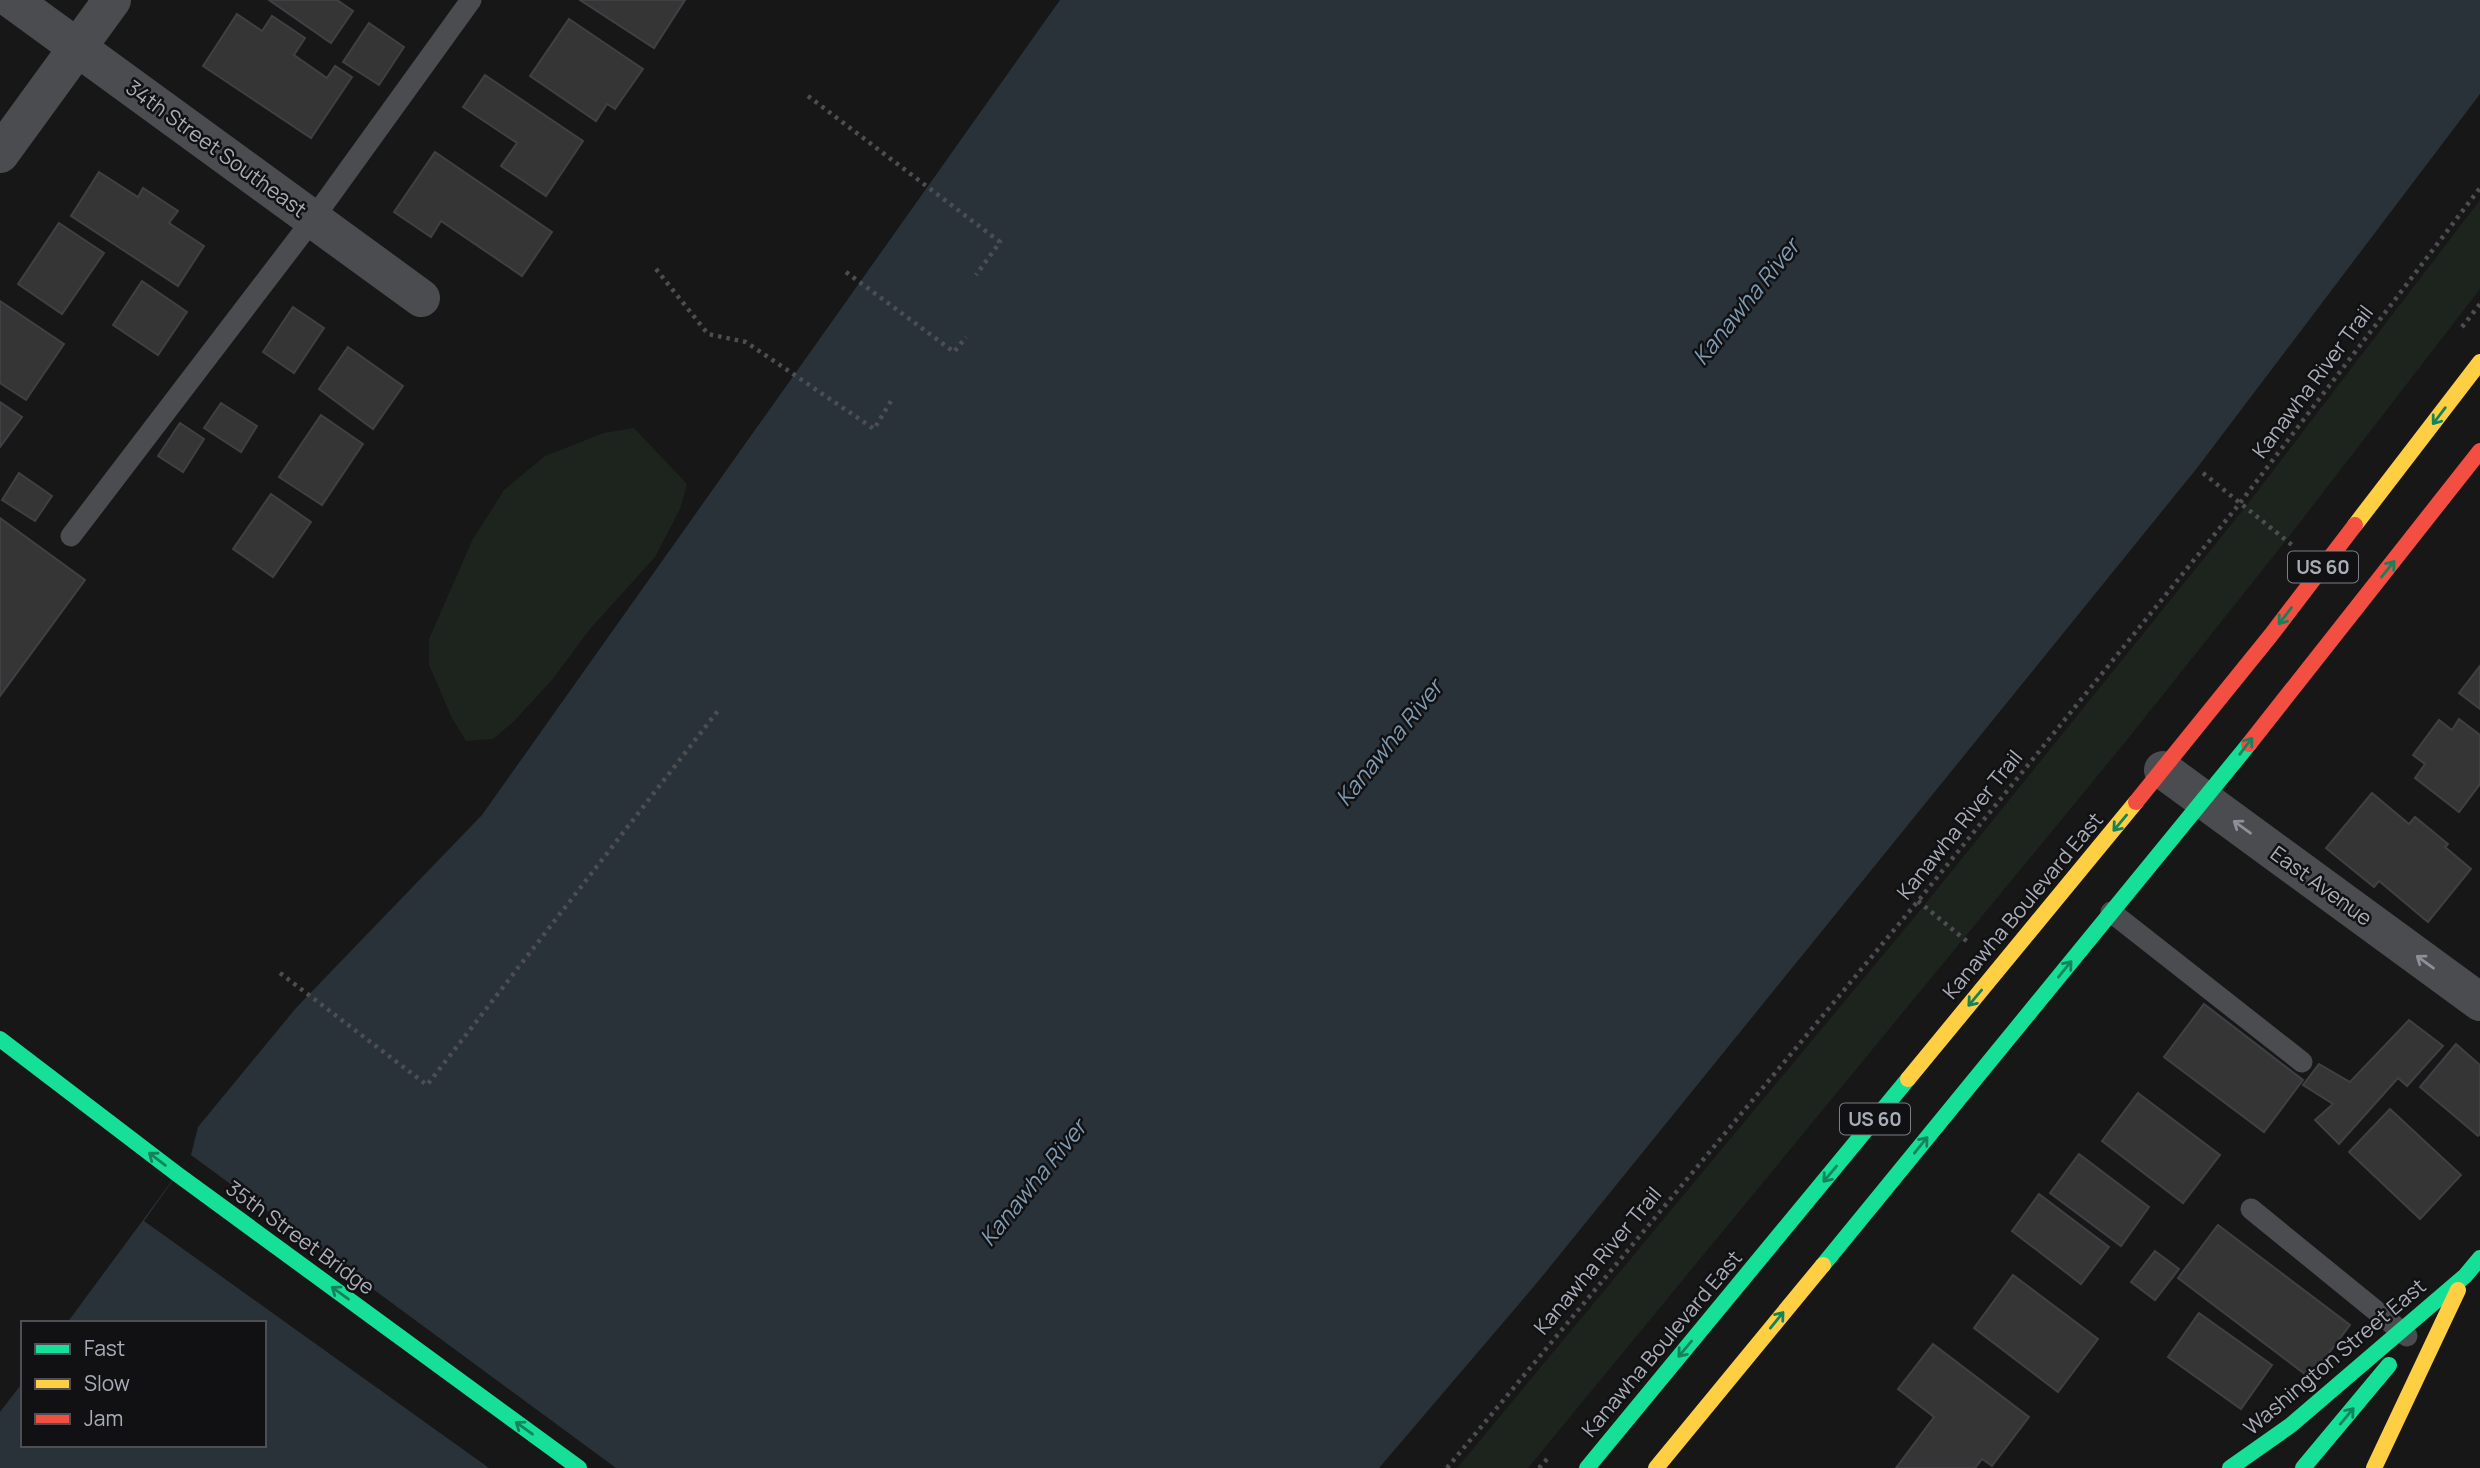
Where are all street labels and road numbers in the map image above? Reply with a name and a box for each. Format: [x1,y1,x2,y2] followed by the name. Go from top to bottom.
[121,73,313,223] street label: 34th Street Southeast
[2245,299,2379,464] street label: Kanawha River Trail
[2288,552,2358,582] road number: US 60
[1890,744,2028,905] street label: Kanawha River Trail
[1936,806,2109,1005] street label: Kanawha Boulevard East
[2265,839,2378,932] street label: East Avenue
[1840,1104,1910,1134] road number: US 60
[221,1174,380,1301] street label: 35th Street Bridge
[1527,1181,1667,1340] street label: Kanawha River Trail
[1575,1244,1748,1443] street label: Kanawha Boulevard East
[2237,1272,2431,1441] street label: Washington Street East

